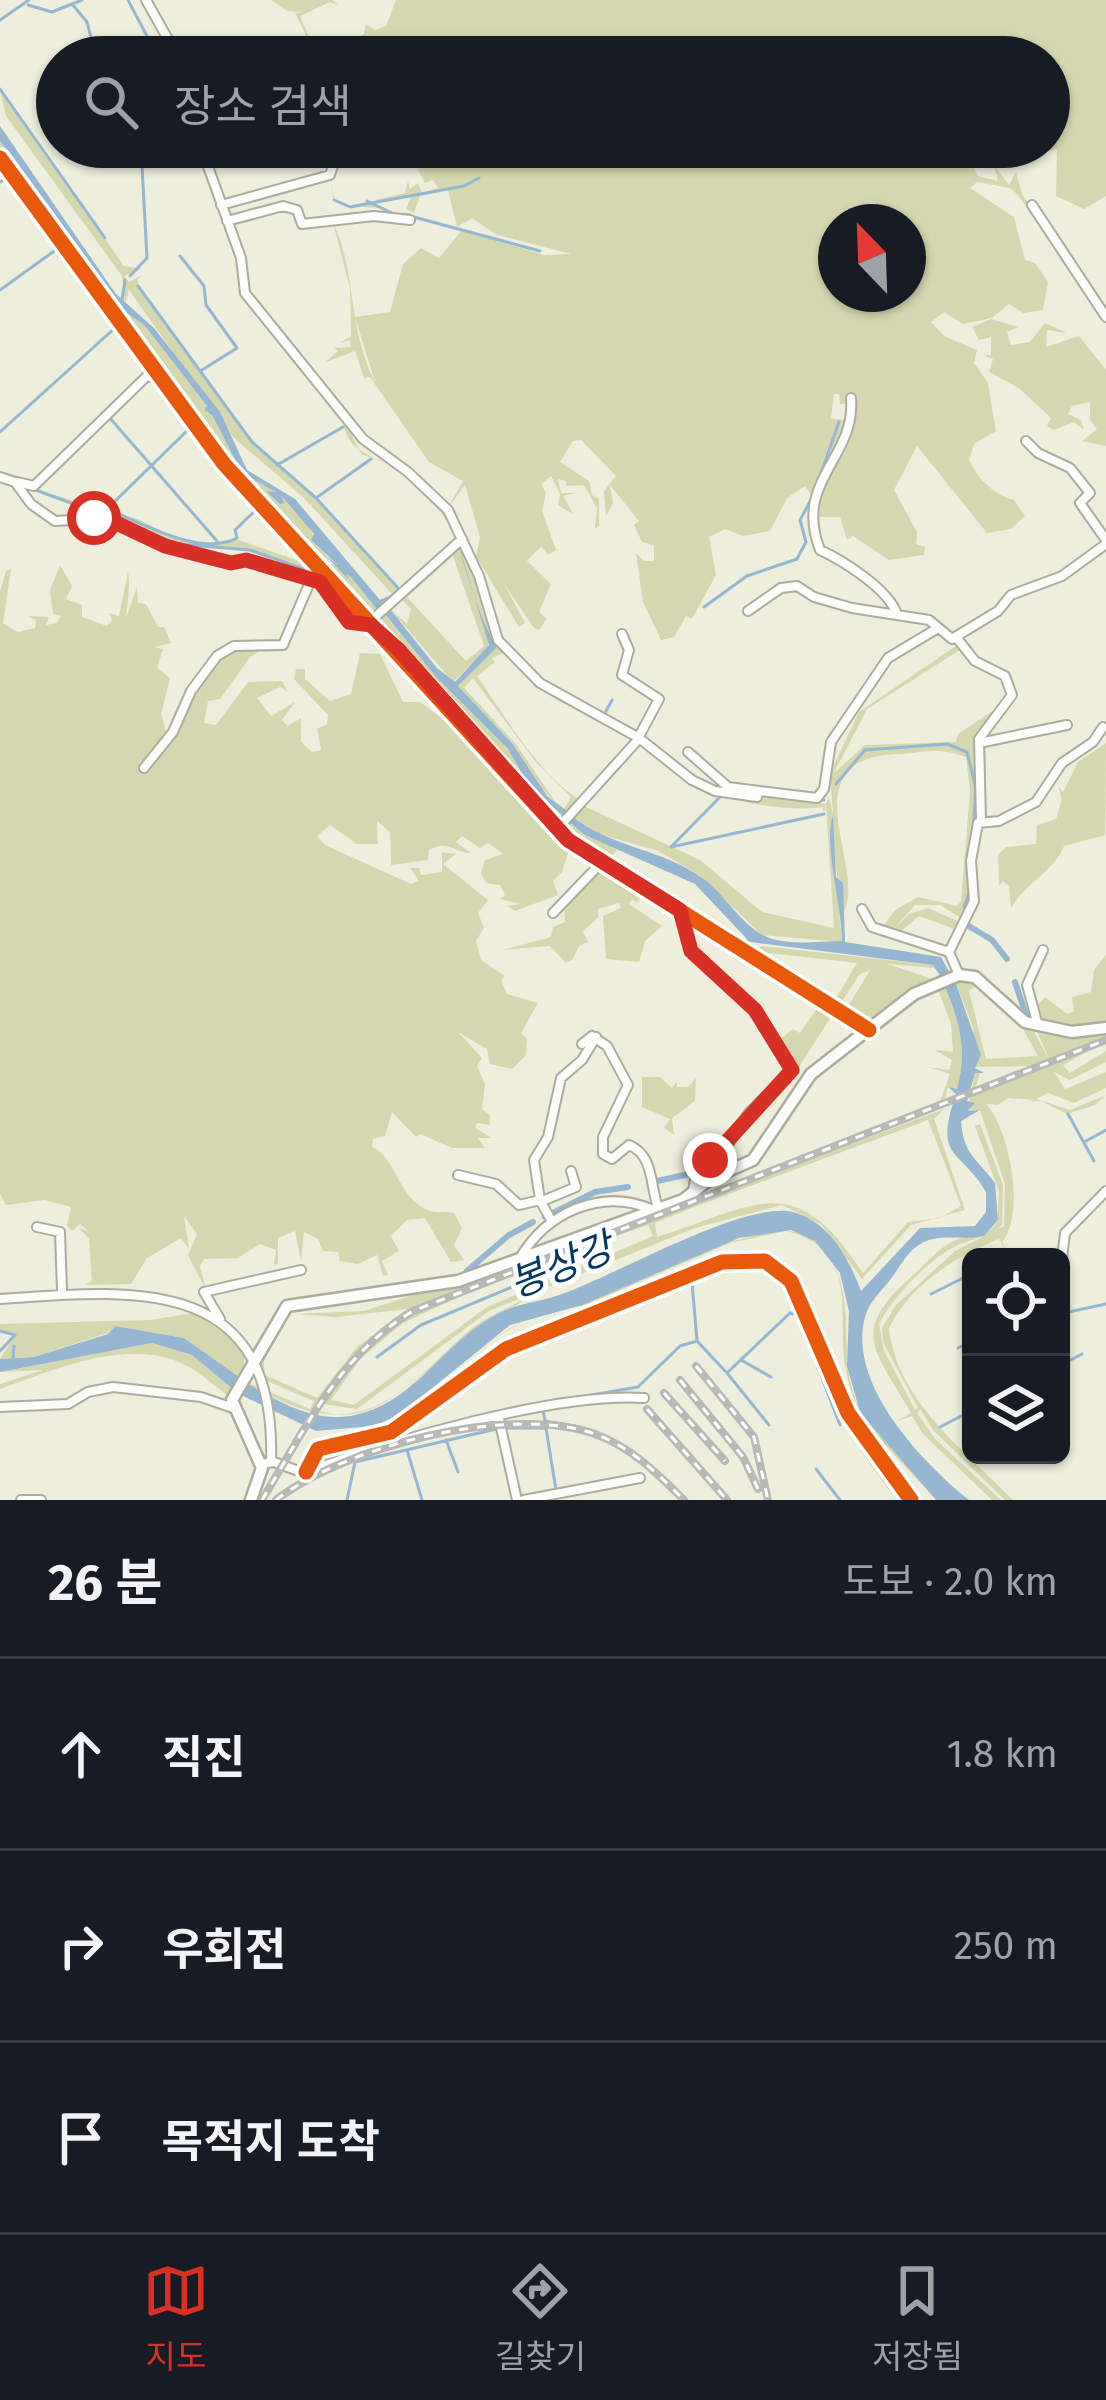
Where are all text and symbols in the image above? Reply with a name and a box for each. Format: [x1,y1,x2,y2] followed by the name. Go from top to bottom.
[36,36,1070,168] search box
[78,69,144,135] icon: search
[174,80,352,134] text: 장소 검색
[818,204,926,312] north arrow
[67,491,121,545] route start
[683,1133,737,1187] route end
[502,1223,624,1307] water label: 봉상강
[962,1248,1070,1464] map controls
[962,1248,1070,1356] button: locate
[962,1356,1070,1464] button: layers
[48,1552,162,1614] text: 26 분
[843,1559,1058,1605] text: 도보 · 2.0 km
[48,1721,114,1787] icon: ahead
[162,1731,245,1785] text: 직진
[947,1731,1058,1777] text: 1.8 km
[48,1913,114,1979] icon: right
[162,1923,286,1977] text: 우회전
[954,1923,1058,1969] text: 250 m
[48,2105,114,2171] icon: arrive
[162,2115,380,2169] text: 목적지 도착
[143,2258,209,2378] tab: 지도
[495,2258,586,2378] tab: 길찾기
[872,2258,963,2378] tab: 저장됨

